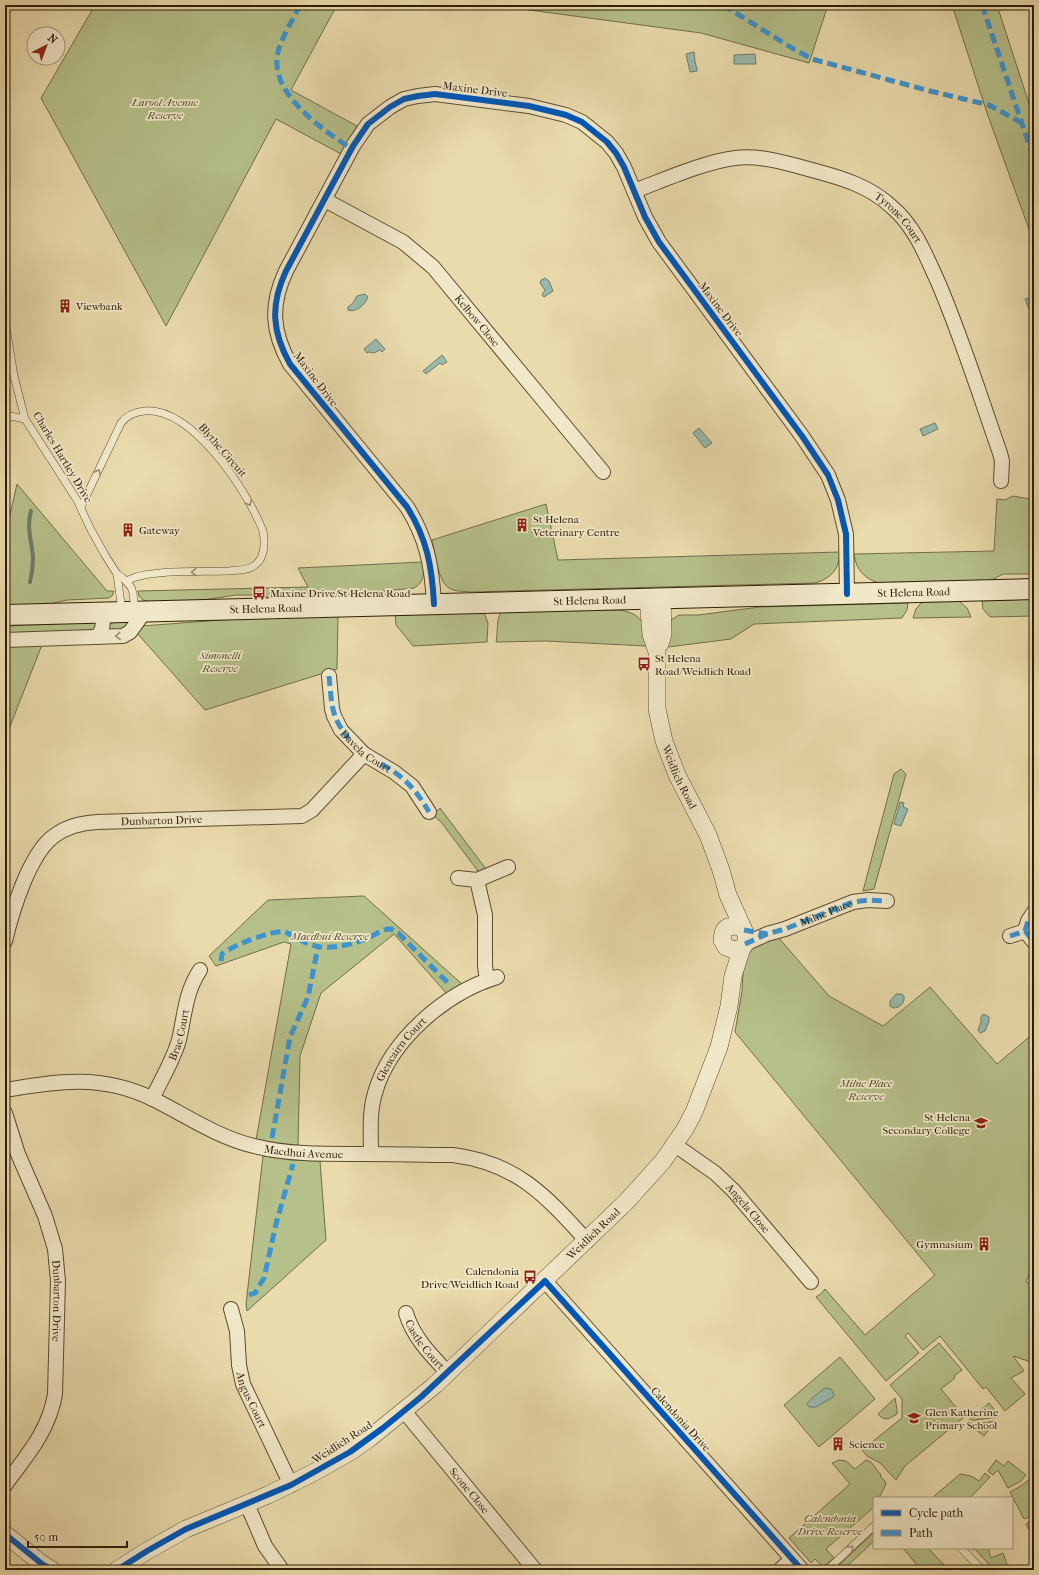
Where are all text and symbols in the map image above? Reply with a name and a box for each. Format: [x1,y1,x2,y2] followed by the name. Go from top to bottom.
[26,26,66,66] north arrow
[45,31,60,47] text: N
[442,79,509,100] street label: Maxine Drive
[131,96,199,122] park label: Larool Avenue Reserve
[872,189,924,246] street label: Tyrone Court
[696,279,746,340] street label: Maxine Drive
[452,292,502,350] street label: Kelbow Close
[57,298,73,314] building icon: Viewbank
[75,300,123,313] place label: Viewbank
[291,349,341,410] street label: Maxine Drive
[30,409,95,506] street label: Charles Hartley Drive
[196,421,250,480] street label: Blythe Circuit
[93,469,101,476] one-way arrow
[245,499,252,506] one-way arrow
[532,513,620,539] place label: St Helena Veterinary Centre
[514,517,530,533] building icon: St Helena Veterinary Centre
[120,522,136,538] building icon: Gateway
[139,524,181,537] place label: Gateway
[191,568,197,576] one-way arrow
[251,585,267,601] bus stop icon: Maxine Drive/St Helena Road
[877,585,951,600] street label: St Helena Road
[270,587,411,600] place label: Maxine Drive/St Helena Road
[553,593,627,608] street label: St Helena Road
[229,601,303,616] street label: St Helena Road
[115,631,121,640] one-way arrow
[198,649,241,675] park label: Simonelli Reserve
[655,652,752,678] place label: St Helena Road/Weidlich Road
[636,656,652,672] bus stop icon: St Helena Road/Weidlich Road
[337,727,394,776] street label: Davela Court
[659,742,700,812] street label: Weidlich Road
[120,813,203,828] street label: Dunbarton Drive
[798,897,855,929] street label: Milne Place
[290,930,369,943] park label: Macdhui Reserve
[166,1008,192,1063] street label: Brae Court
[374,1015,429,1083] street label: Glencairn Court
[839,1077,893,1103] park label: Milne Place Reserve
[883,1111,971,1137] place label: St Helena Secondary College
[973,1115,989,1131] school or university icon: St Helena Secondary College
[263,1142,344,1161] street label: Macdhui Avenue
[722,1180,773,1236] street label: Angela Close
[563,1205,624,1263] street label: Weidlich Road
[976,1236,992,1252] building icon: Gymnasium
[916,1238,974,1251] place label: Gymnasium
[49,1259,64,1342] street label: Dunbarton Drive
[421,1265,520,1291] place label: Calendonia Drive/Weidlich Road
[522,1269,538,1285] bus stop icon: Calendonia Drive/Weidlich Road
[402,1318,447,1372] street label: Castle Court
[233,1370,269,1430] street label: Angus Court
[648,1384,713,1455] street label: Calendonia Drive
[925,1406,999,1432] place label: Glen Katherine Primary School
[906,1410,922,1426] school or university icon: Glen Katherine Primary School
[309,1418,375,1467] street label: Weidlich Road
[830,1436,846,1452] building icon: Science
[849,1438,885,1451] place label: Science
[446,1465,492,1517] street label: Scone Close
[873,1497,1013,1549] legend
[909,1506,964,1520] text: Cycle path
[797,1512,863,1538] park label: Calendonia Drive Reserve
[28,1523,127,1549] scale bar
[909,1526,933,1540] text: Path
[34,1530,58,1544] text: 50 m
[846,1545,854,1553] one-way arrow

